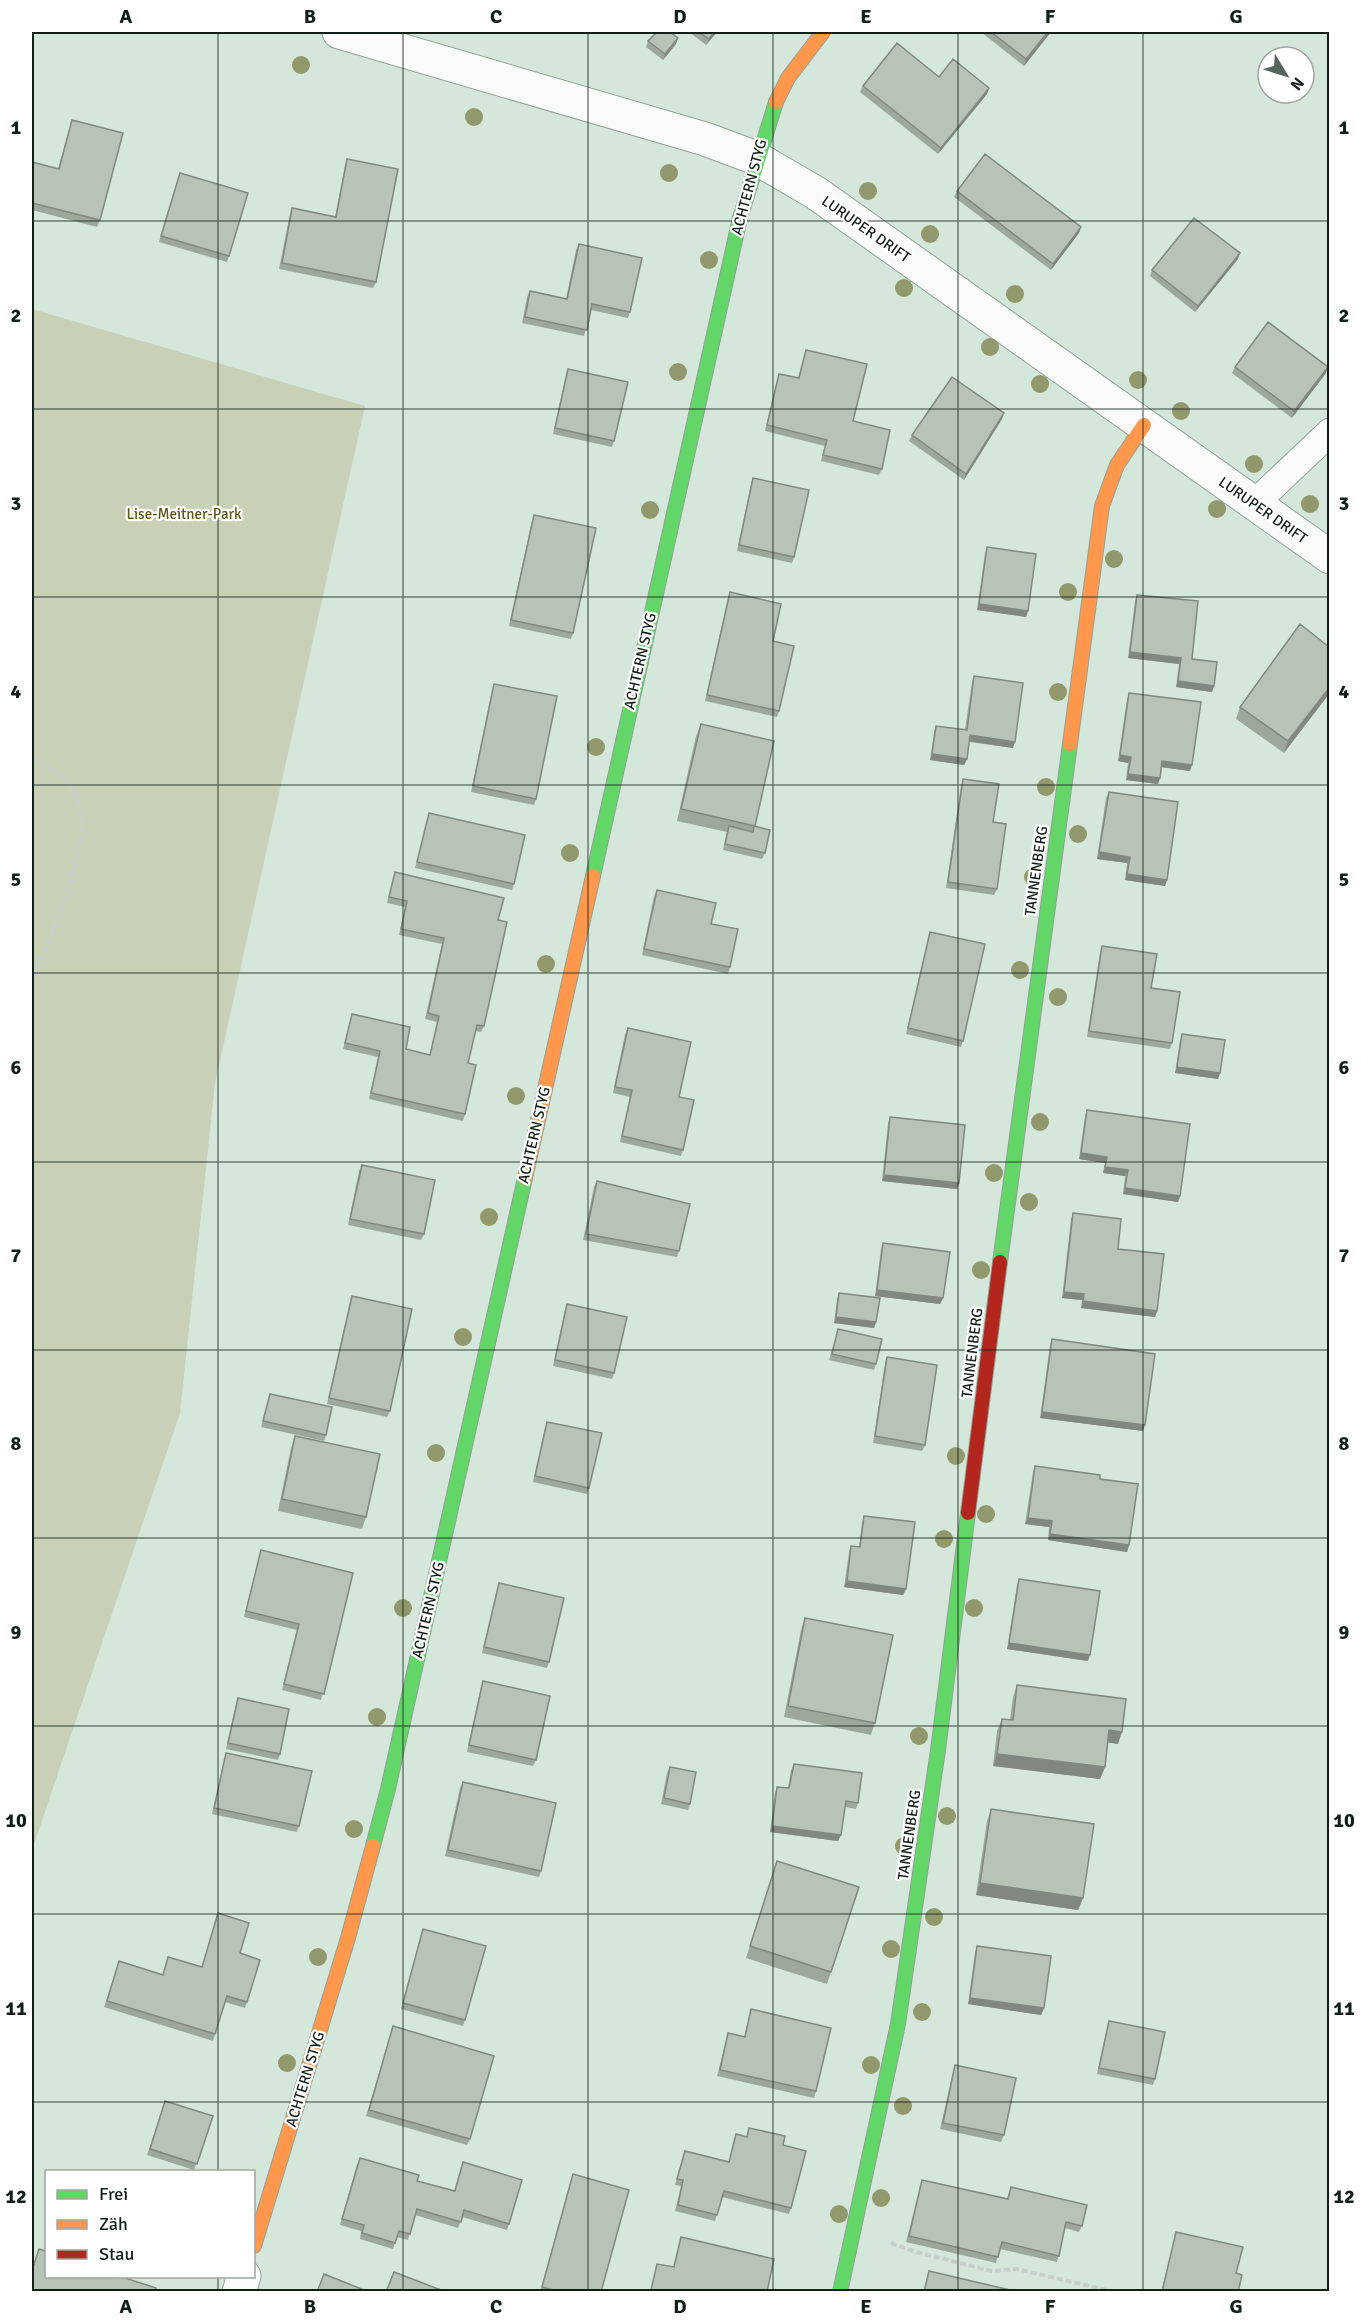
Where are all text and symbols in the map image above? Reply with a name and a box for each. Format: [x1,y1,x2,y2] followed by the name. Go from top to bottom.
[120,4,133,29] text: A
[304,4,316,29] text: B
[490,4,502,29] text: C
[673,4,687,29] text: D
[860,4,872,29] text: E
[1045,4,1056,29] text: F
[1229,4,1243,29] text: G
[1256,45,1316,105] north arrow
[1286,73,1308,94] text: N
[11,115,22,140] text: 1
[1339,115,1350,140] text: 1
[728,137,770,237] street label: ACHTERN STYG
[818,192,914,267] street label: LURUPER DRIFT
[11,303,21,328] text: 2
[1339,303,1349,328] text: 2
[1215,473,1311,548] street label: LURUPER DRIFT
[11,491,21,516] text: 3
[1339,491,1349,516] text: 3
[126,505,242,523] park label: Lise-Meitner-Park
[620,611,660,711] street label: ACHTERN STYG
[11,679,22,704] text: 4
[1339,679,1350,704] text: 4
[1021,825,1051,917] street label: TANNENBERG
[11,867,21,892] text: 5
[1339,867,1349,892] text: 5
[11,1055,22,1080] text: 6
[1339,1055,1350,1080] text: 6
[514,1085,554,1185] street label: ACHTERN STYG
[11,1243,22,1268] text: 7
[1339,1243,1350,1268] text: 7
[958,1307,986,1399] street label: TANNENBERG
[11,1431,22,1456] text: 8
[1339,1431,1350,1456] text: 8
[408,1560,448,1660] street label: ACHTERN STYG
[11,1620,22,1645] text: 9
[1339,1620,1350,1645] text: 9
[894,1789,924,1881] street label: TANNENBERG
[5,1808,27,1833] text: 10
[1333,1808,1355,1833] text: 10
[5,1996,27,2021] text: 11
[1333,1996,1355,2021] text: 11
[282,2029,328,2129] street label: ACHTERN STYG
[45,2170,255,2278] legend
[99,2183,128,2205] text: Frei
[5,2184,27,2209] text: 12
[1333,2184,1355,2209] text: 12
[99,2213,128,2235] text: Zäh
[99,2243,134,2265] text: Stau
[120,2294,133,2319] text: A
[304,2294,316,2319] text: B
[490,2294,502,2319] text: C
[673,2294,687,2319] text: D
[860,2294,872,2319] text: E
[1045,2294,1056,2319] text: F
[1229,2294,1243,2319] text: G

